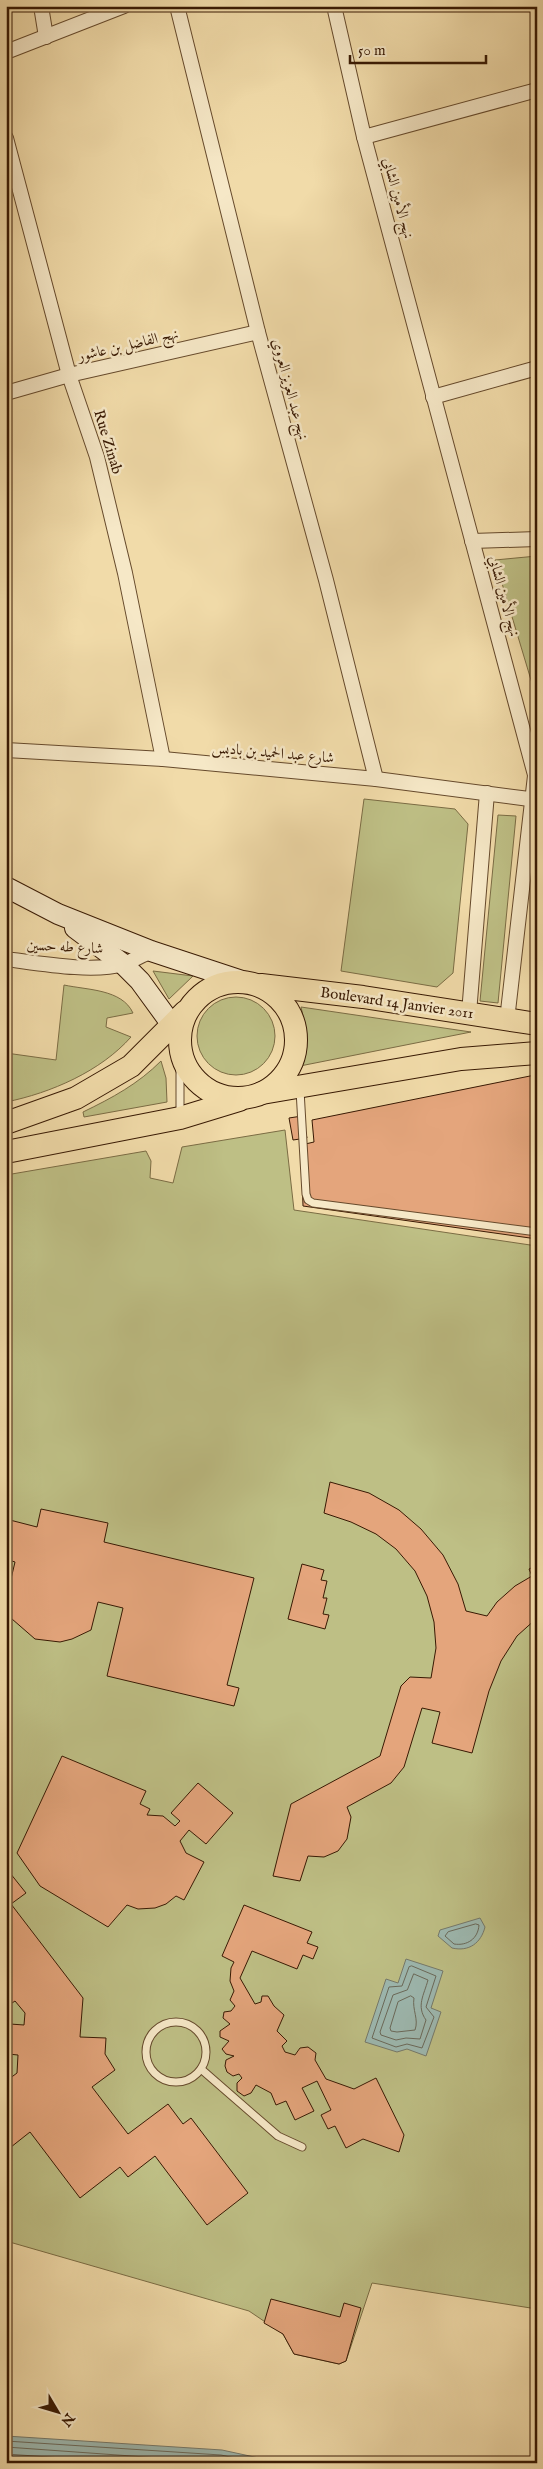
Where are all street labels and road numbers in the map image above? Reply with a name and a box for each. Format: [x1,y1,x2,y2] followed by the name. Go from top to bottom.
[374,155,420,242] street label: نهج الأمين الشابي
[74,324,181,370] street label: نهج الفاضل بن عاشور
[263,336,313,443] street label: نهج عبد العزيز العروي
[89,408,127,476] street label: Rue Zinab
[480,553,526,640] street label: نهج الأمين الشابي
[211,738,335,771] street label: شارع عبد الحميد بن باديس
[26,936,104,961] street label: شارع طه حسين
[319,983,475,1023] street label: Boulevard 14 Janvier 2011

